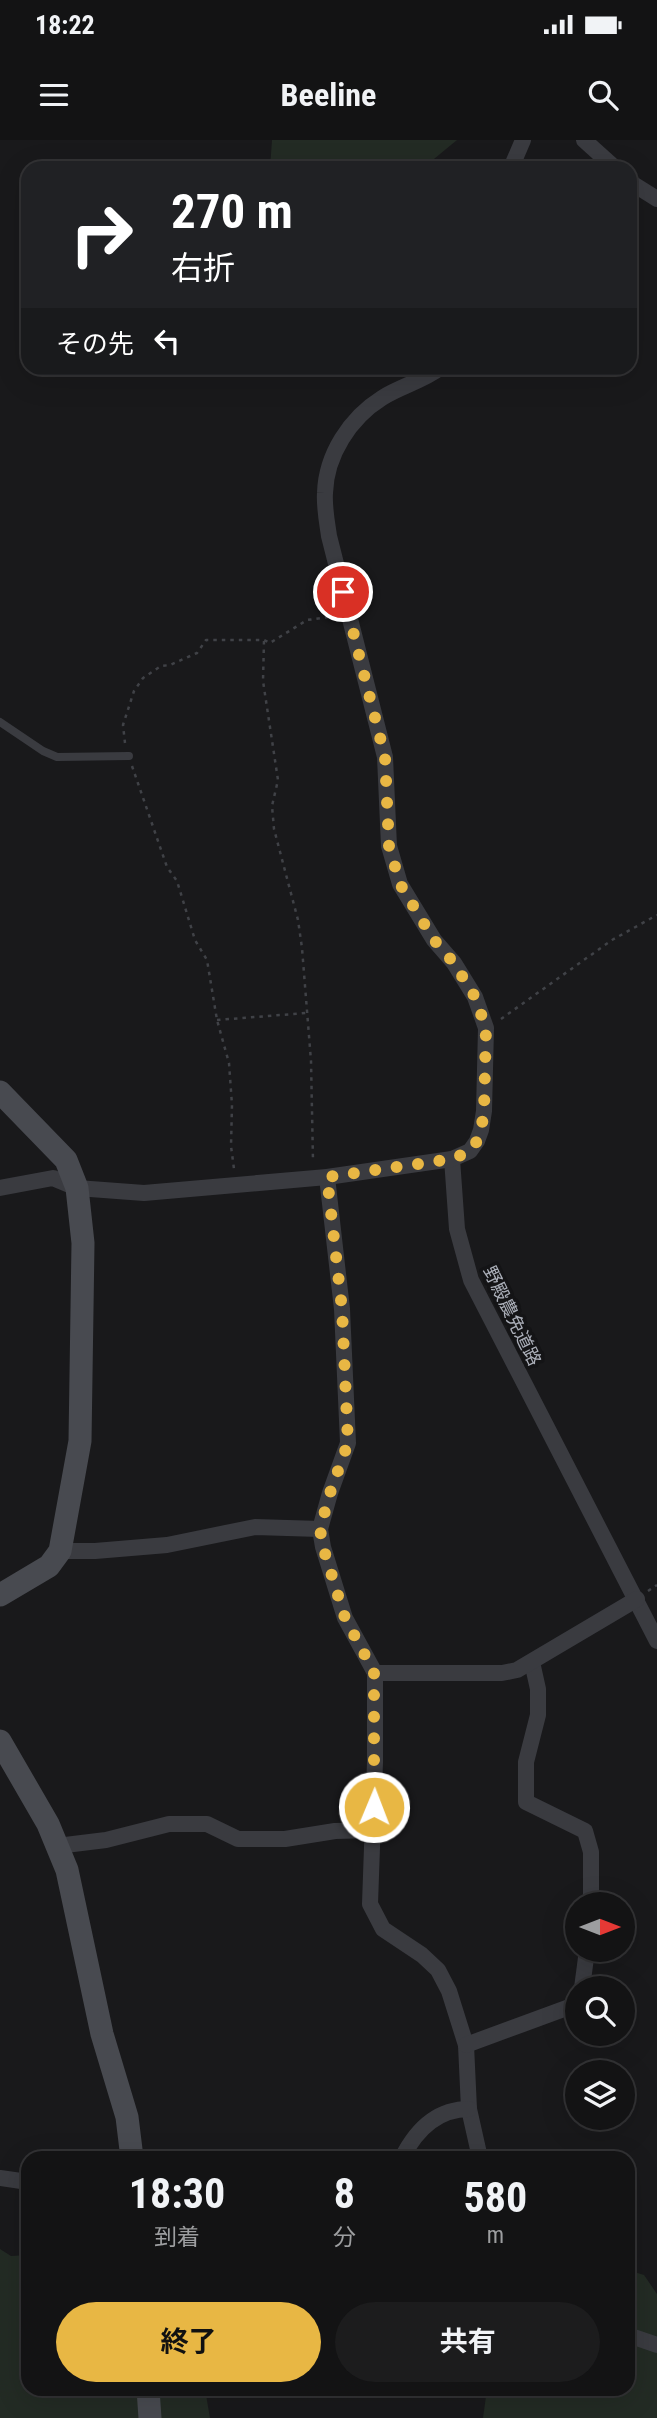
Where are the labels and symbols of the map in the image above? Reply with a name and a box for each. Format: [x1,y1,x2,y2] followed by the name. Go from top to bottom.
[313,562,373,622] pin
[479,1263,546,1369] street label: 野殿農免道路
[337,1770,411,1844] position arrow
[565,1892,635,1962] north arrow

